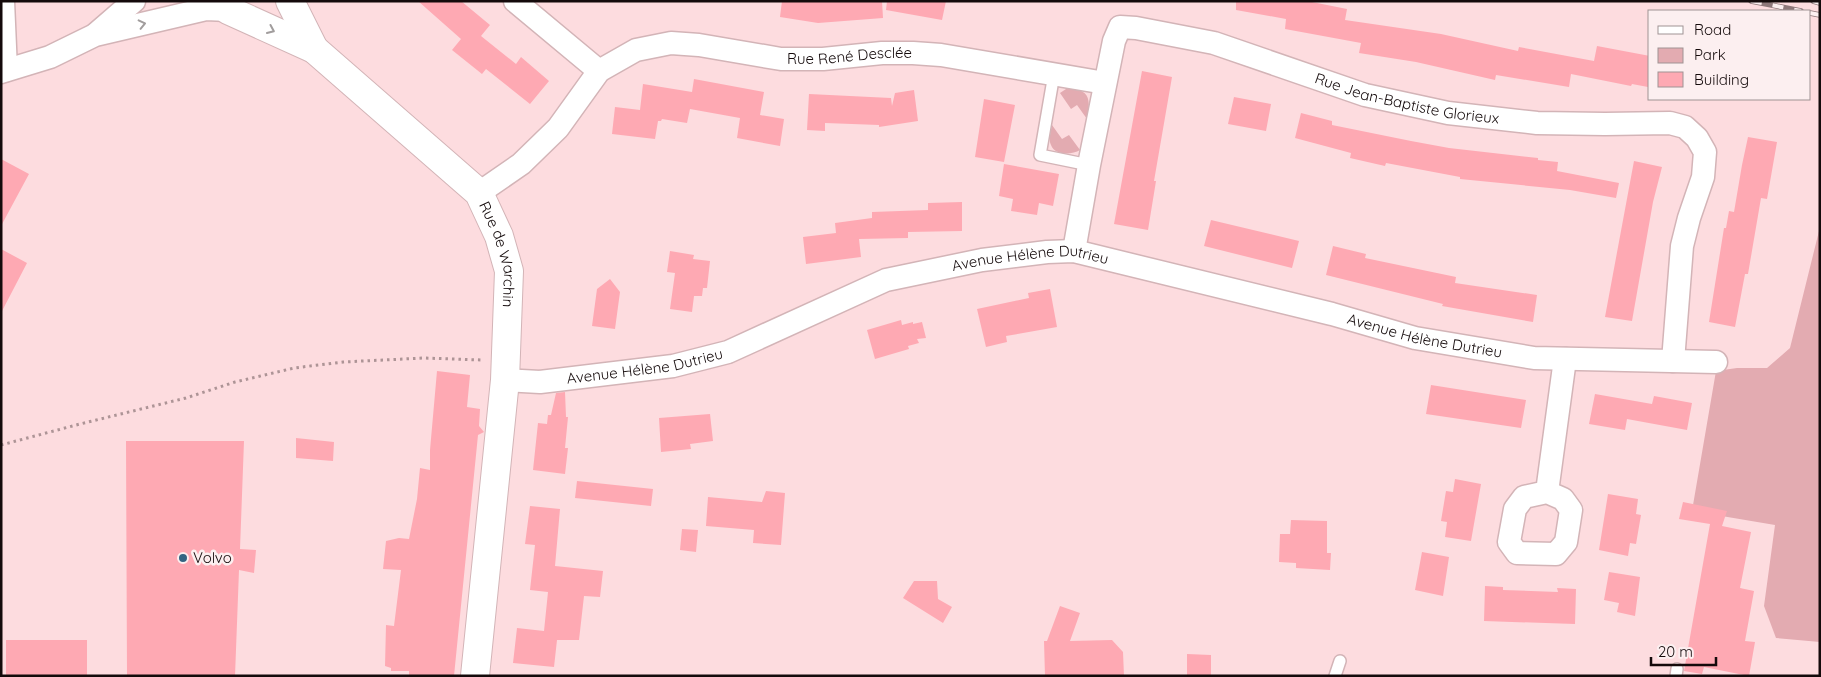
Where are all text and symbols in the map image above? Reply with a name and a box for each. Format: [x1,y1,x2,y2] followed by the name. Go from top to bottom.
[1648,10,1811,100] legend
[138,19,147,30] one-way arrow
[1694,20,1731,39] text: Road
[266,23,275,34] one-way arrow
[787,43,912,68] street label: Rue René Desclée
[1694,45,1726,64] text: Park
[1312,68,1500,128] street label: Rue Jean-Baptiste Glorieux
[1694,70,1749,89] text: Building
[475,198,519,308] street label: Rue de Warchin
[950,241,1111,275] street label: Avenue Hélène Dutrieu
[1345,309,1504,361] street label: Avenue Hélène Dutrieu
[565,344,725,388] street label: Avenue Hélène Dutrieu
[193,548,232,567] place label: Volvo
[177,552,189,564] marker: Volvo
[1651,634,1716,666] scale bar
[1658,642,1693,661] text: 20 m

